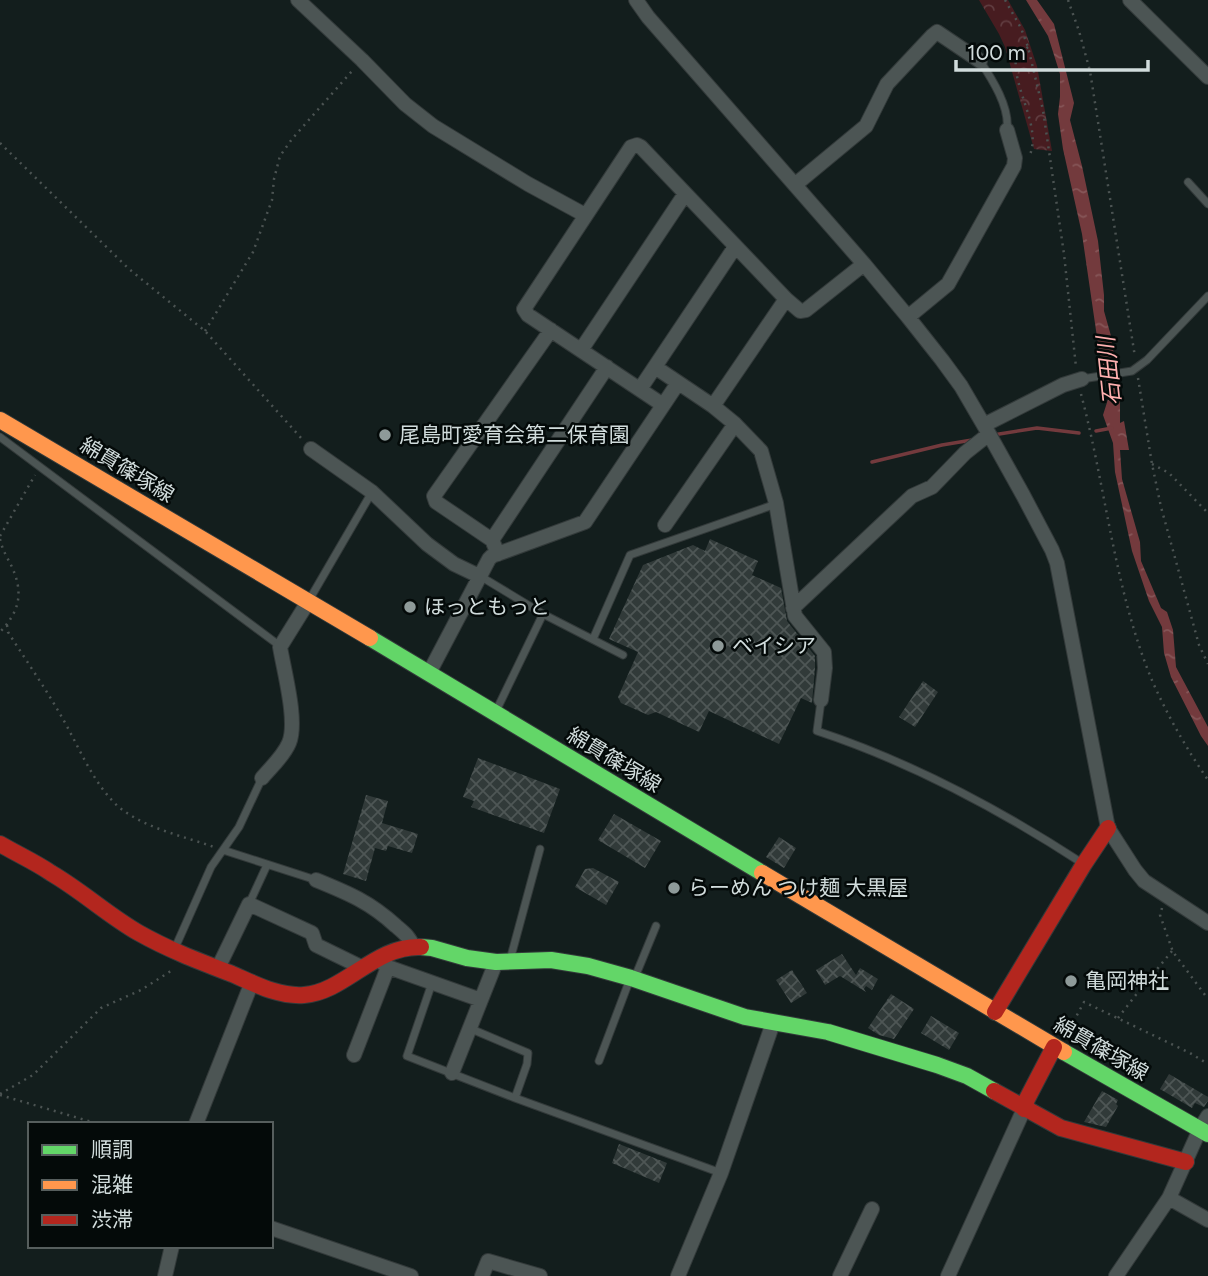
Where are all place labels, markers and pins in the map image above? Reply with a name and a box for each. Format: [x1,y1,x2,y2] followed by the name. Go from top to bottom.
[399,422,630,447] place label: 尾島町愛育会第二保育園
[377,427,393,443] marker: 尾島町愛育会第二保育園
[424,594,550,619] place label: ほっともっと
[402,599,418,615] marker: ほっともっと
[732,633,816,658] place label: ベイシア
[710,638,726,654] marker: ベイシア
[688,875,908,900] place label: らーめん つけ麺 大黒屋
[666,880,682,896] marker: らーめん つけ麺 大黒屋
[1085,968,1169,993] place label: 亀岡神社
[1063,973,1079,989] marker: 亀岡神社

